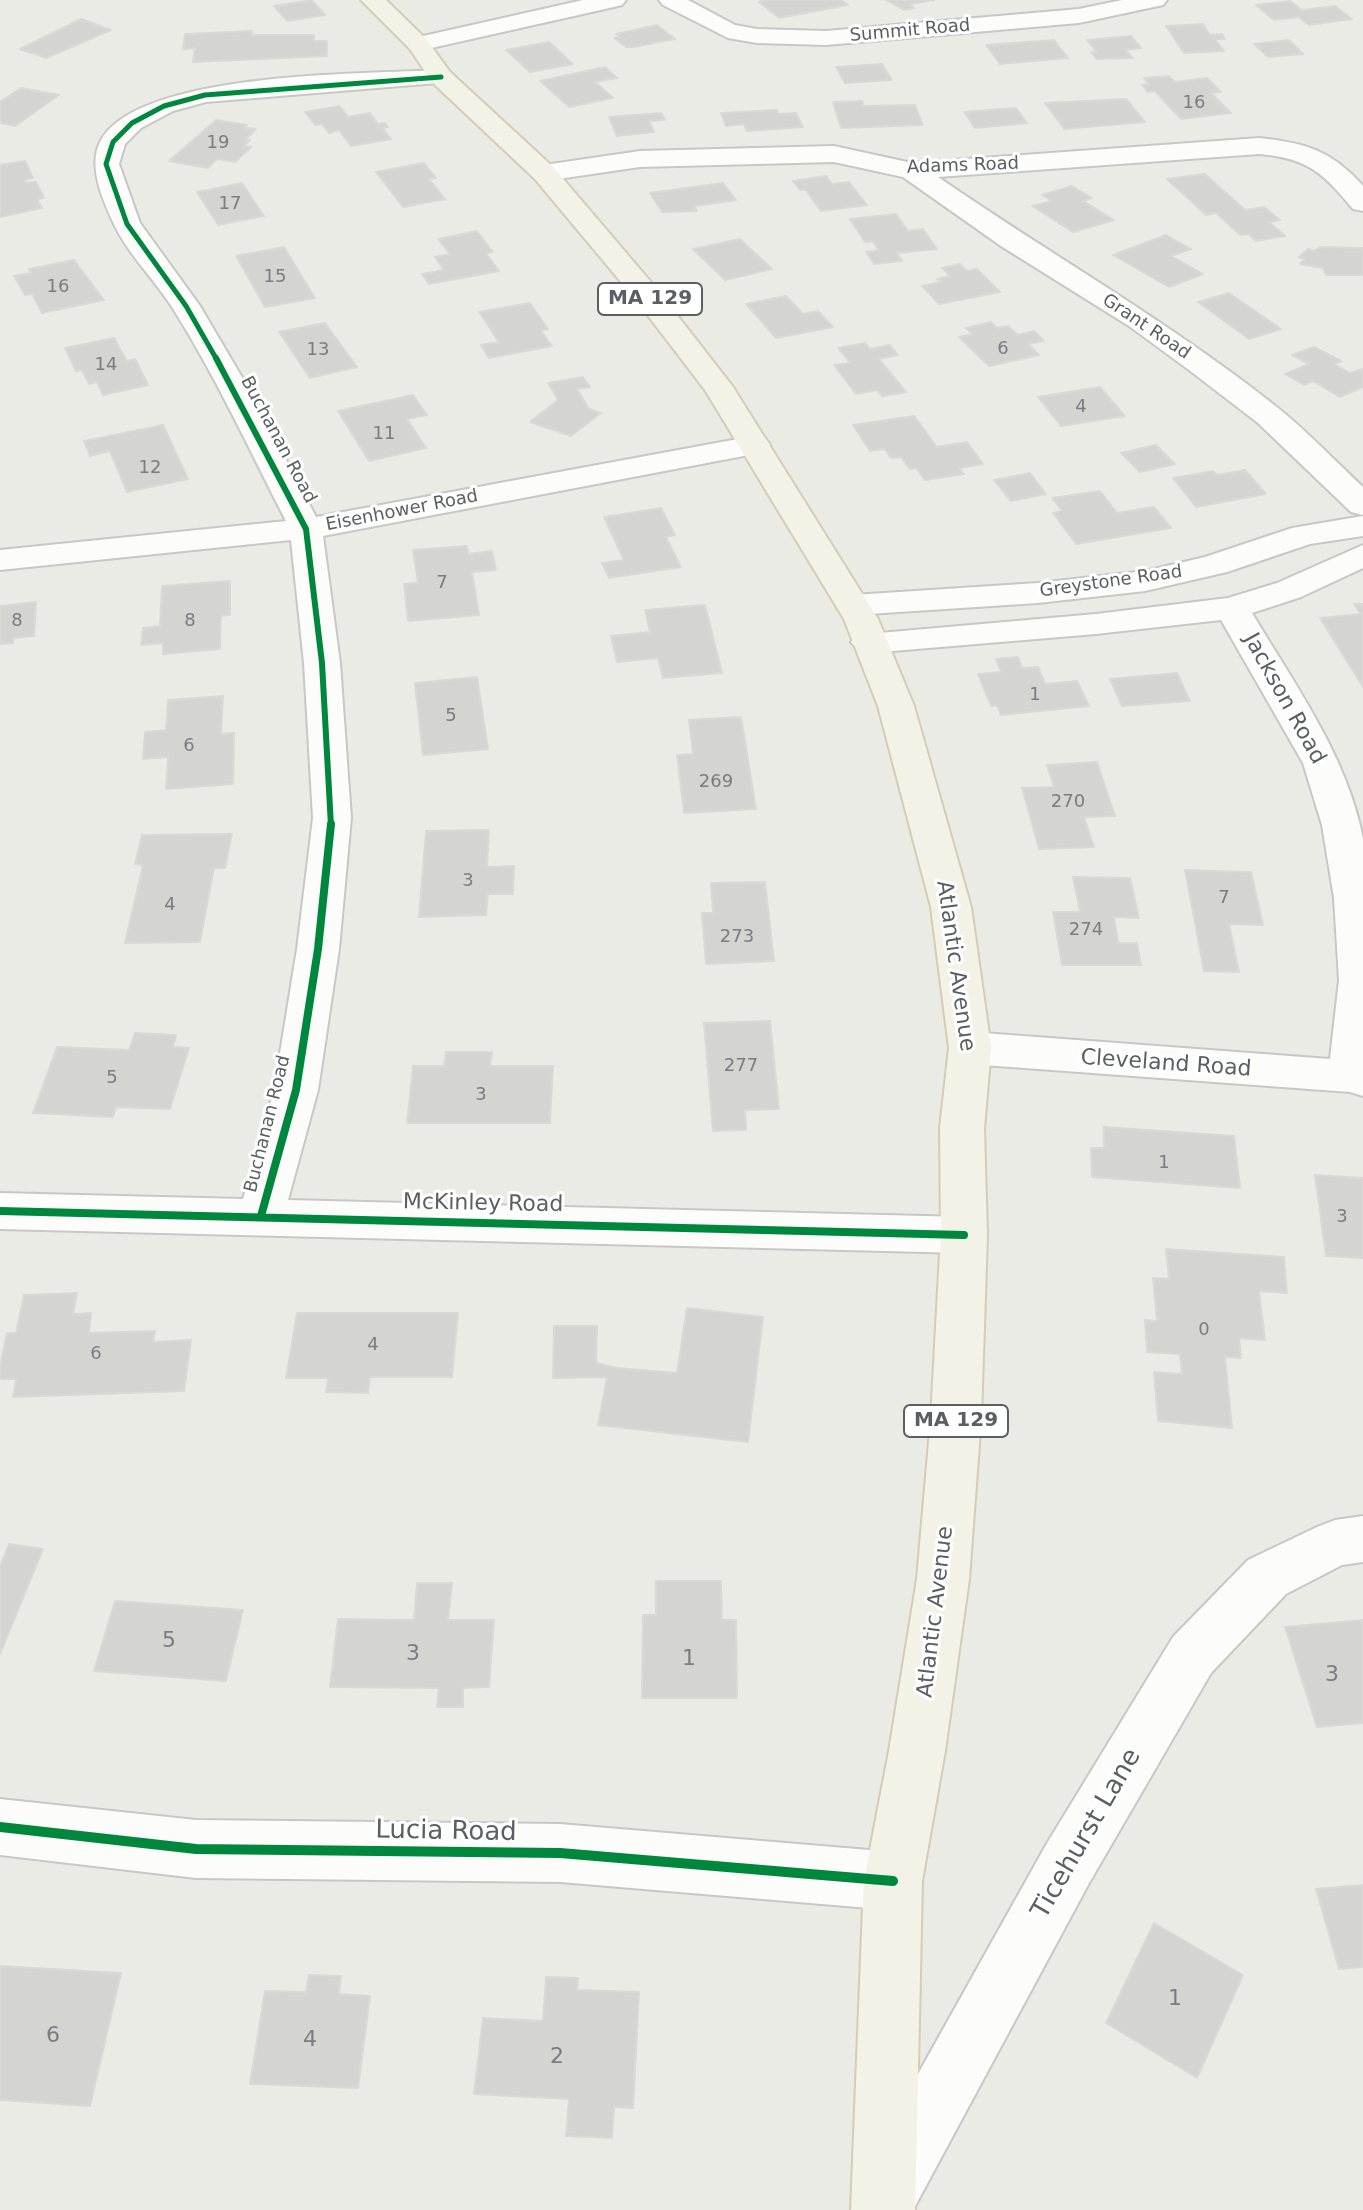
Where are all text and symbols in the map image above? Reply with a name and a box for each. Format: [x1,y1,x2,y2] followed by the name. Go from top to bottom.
[849,15,971,47] street label: Summit Road
[1183,92,1205,114] house number: 16
[207,132,229,154] house number: 19
[907,153,1019,179] street label: Adams Road
[219,193,241,215] house number: 17
[264,266,286,288] house number: 15
[47,276,69,298] house number: 16
[598,283,702,315] road number: MA 129
[1098,290,1194,364] street label: Grant Road
[997,338,1009,360] house number: 6
[307,339,329,361] house number: 13
[95,354,117,376] house number: 14
[235,373,321,507] street label: Buchanan Road
[1075,396,1087,418] house number: 4
[373,423,395,445] house number: 11
[139,457,161,479] house number: 12
[324,486,480,536] street label: Eisenhower Road
[1038,561,1184,603] street label: Greystone Road
[436,572,448,594] house number: 7
[11,610,23,632] house number: 8
[184,610,196,632] house number: 8
[1237,629,1331,769] street label: Jackson Road
[1029,684,1041,706] house number: 1
[445,705,457,727] house number: 5
[183,735,195,757] house number: 6
[699,771,733,793] house number: 269
[1051,791,1085,813] house number: 270
[462,870,474,892] house number: 3
[930,879,980,1053] street label: Atlantic Avenue
[1218,887,1230,909] house number: 7
[164,894,176,916] house number: 4
[1069,919,1103,941] house number: 274
[720,926,754,948] house number: 273
[1080,1045,1252,1083] street label: Cleveland Road
[240,1053,296,1195] street label: Buchanan Road
[724,1055,758,1077] house number: 277
[106,1067,118,1089] house number: 5
[475,1084,487,1106] house number: 3
[1158,1152,1170,1174] house number: 1
[403,1189,563,1219] street label: McKinley Road
[1336,1206,1348,1228] house number: 3
[1198,1319,1210,1341] house number: 0
[367,1334,379,1356] house number: 4
[90,1343,102,1365] house number: 6
[904,1405,1008,1437] road number: MA 129
[912,1525,960,1699] street label: Atlantic Avenue
[162,1628,176,1654] house number: 5
[406,1641,420,1667] house number: 3
[682,1646,696,1672] house number: 1
[1325,1662,1339,1688] house number: 3
[1026,1743,1148,1925] street label: Ticehurst Lane
[375,1815,517,1849] street label: Lucia Road
[1168,1986,1182,2012] house number: 1
[46,2023,60,2049] house number: 6
[303,2027,317,2053] house number: 4
[550,2044,564,2070] house number: 2

